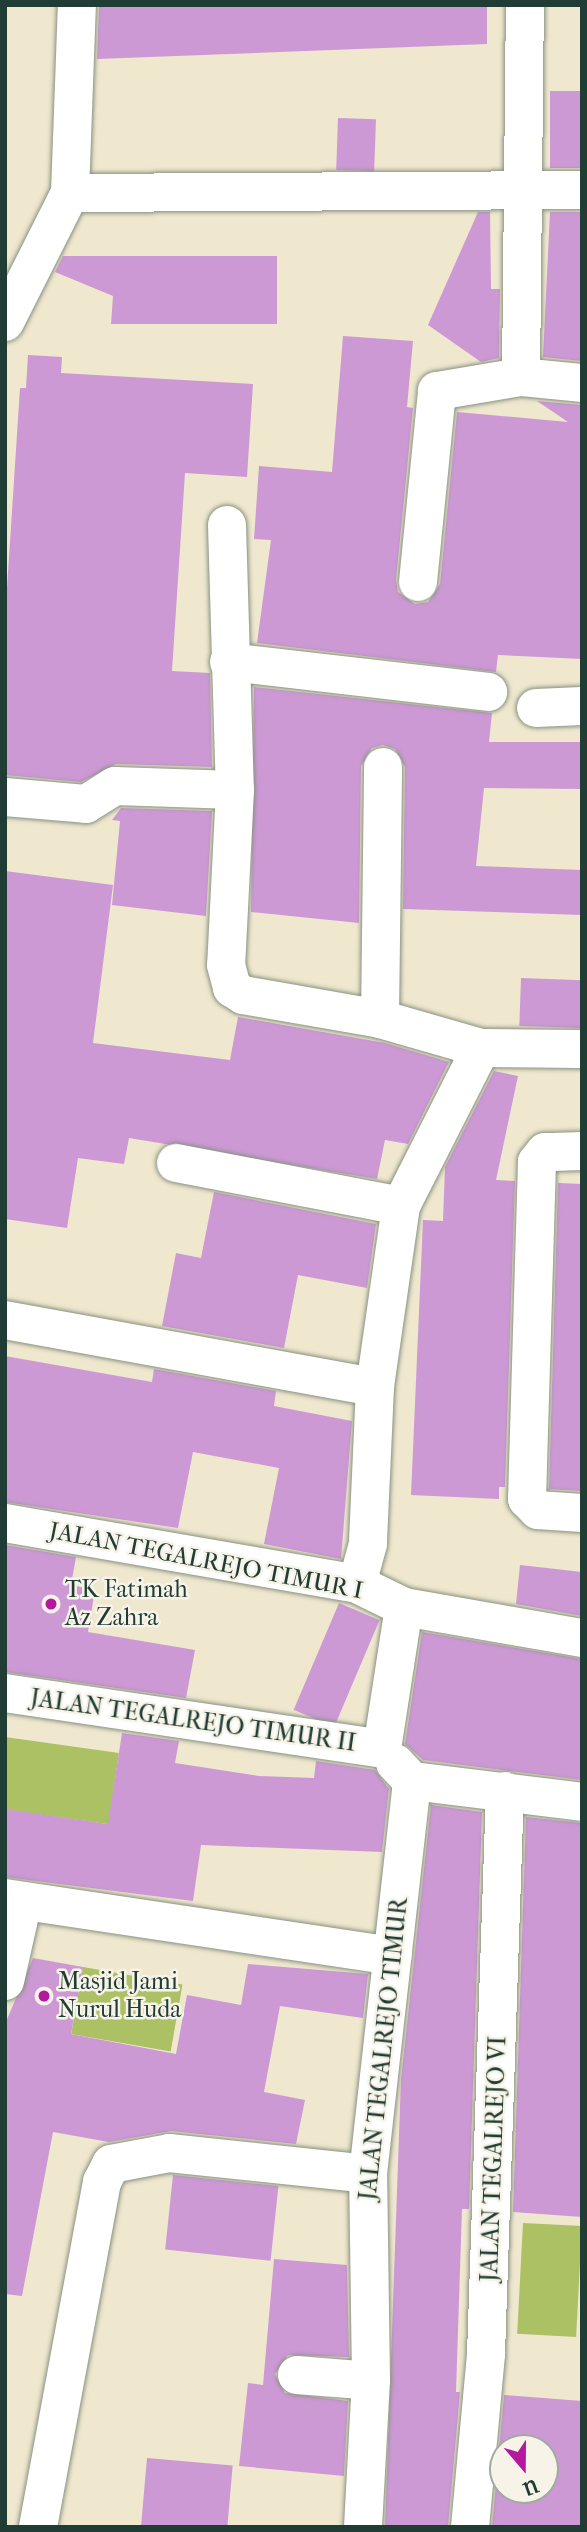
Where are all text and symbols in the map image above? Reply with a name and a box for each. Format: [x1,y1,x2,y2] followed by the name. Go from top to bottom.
[47,1516,365,1606] street label: JALAN TEGALREJO TIMUR I
[65,1576,188,1632] place label: TK Fatimah Az Zahra
[43,1596,59,1612] marker: TK Fatimah Az Zahra
[28,1684,358,1758] street label: JALAN TEGALREJO TIMUR II
[354,1896,414,2202] street label: JALAN TEGALREJO TIMUR
[58,1968,181,2024] place label: Masjid Jami Nurul Huda
[36,1988,52,2004] marker: Masjid Jami Nurul Huda
[475,2036,513,2282] street label: JALAN TEGALREJO VI
[489,2434,559,2504] north arrow
[520,2474,541,2500] text: U

